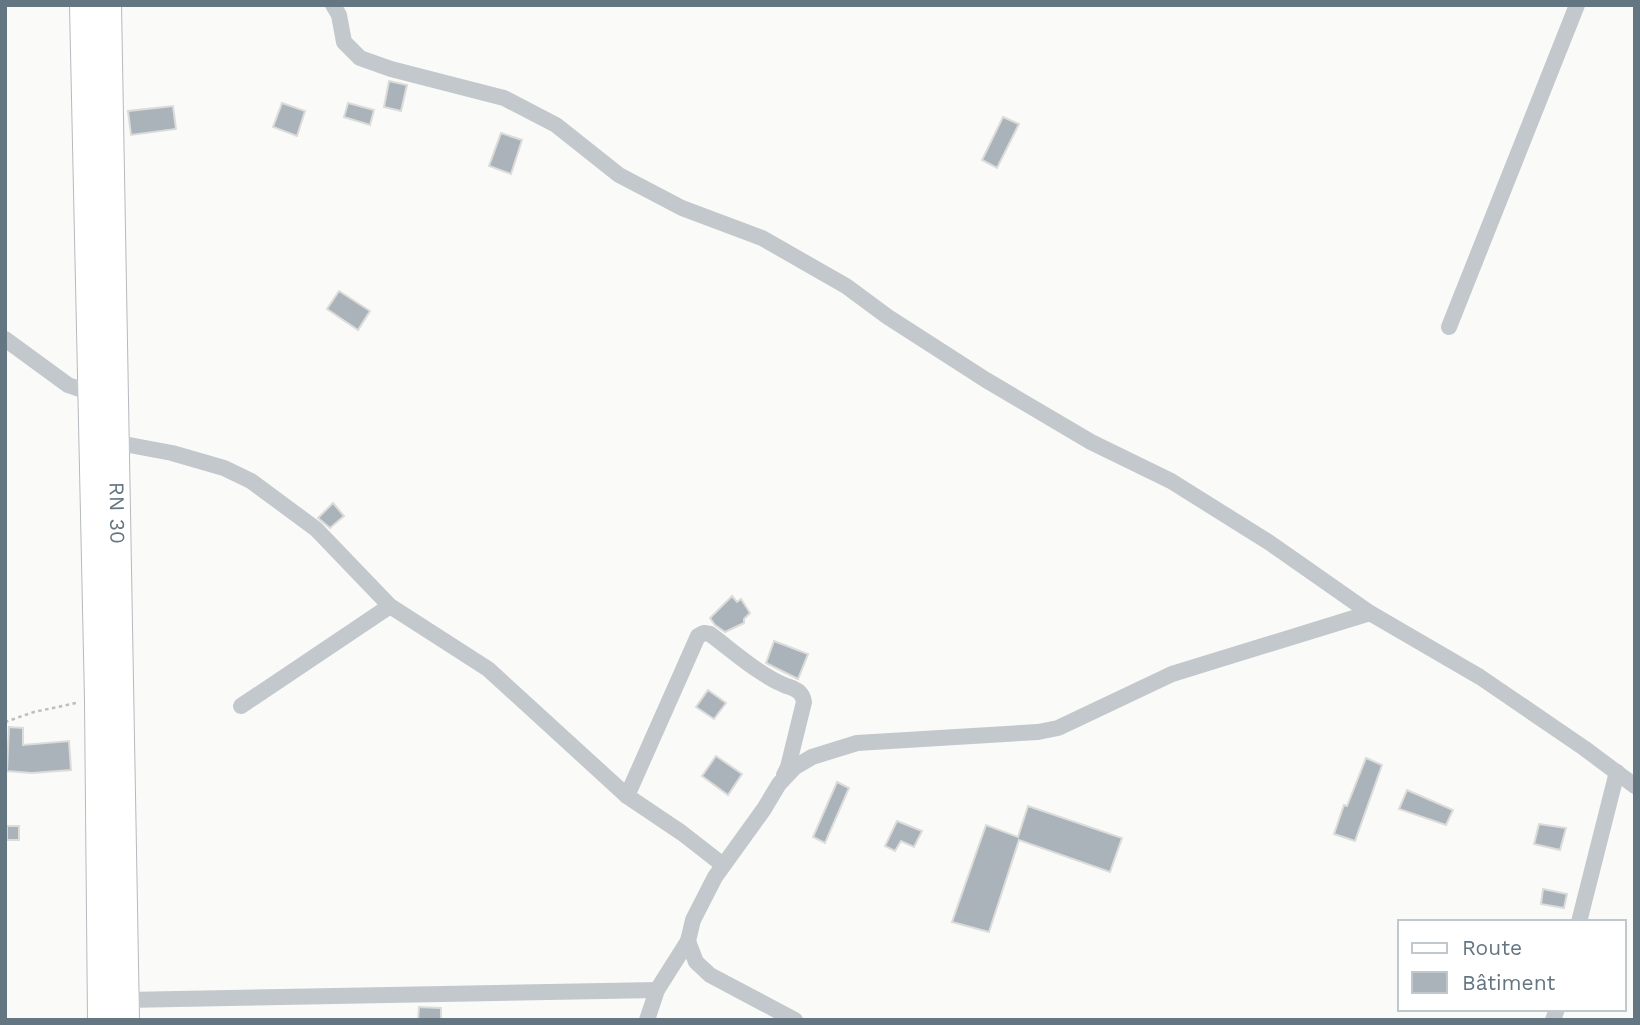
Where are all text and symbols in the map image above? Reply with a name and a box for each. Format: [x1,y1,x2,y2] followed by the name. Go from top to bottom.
[104,482,131,544] street label: RN 30
[1398,920,1626,1011] legend
[1462,935,1522,960] text: Route
[1462,970,1556,995] text: Bâtiment

